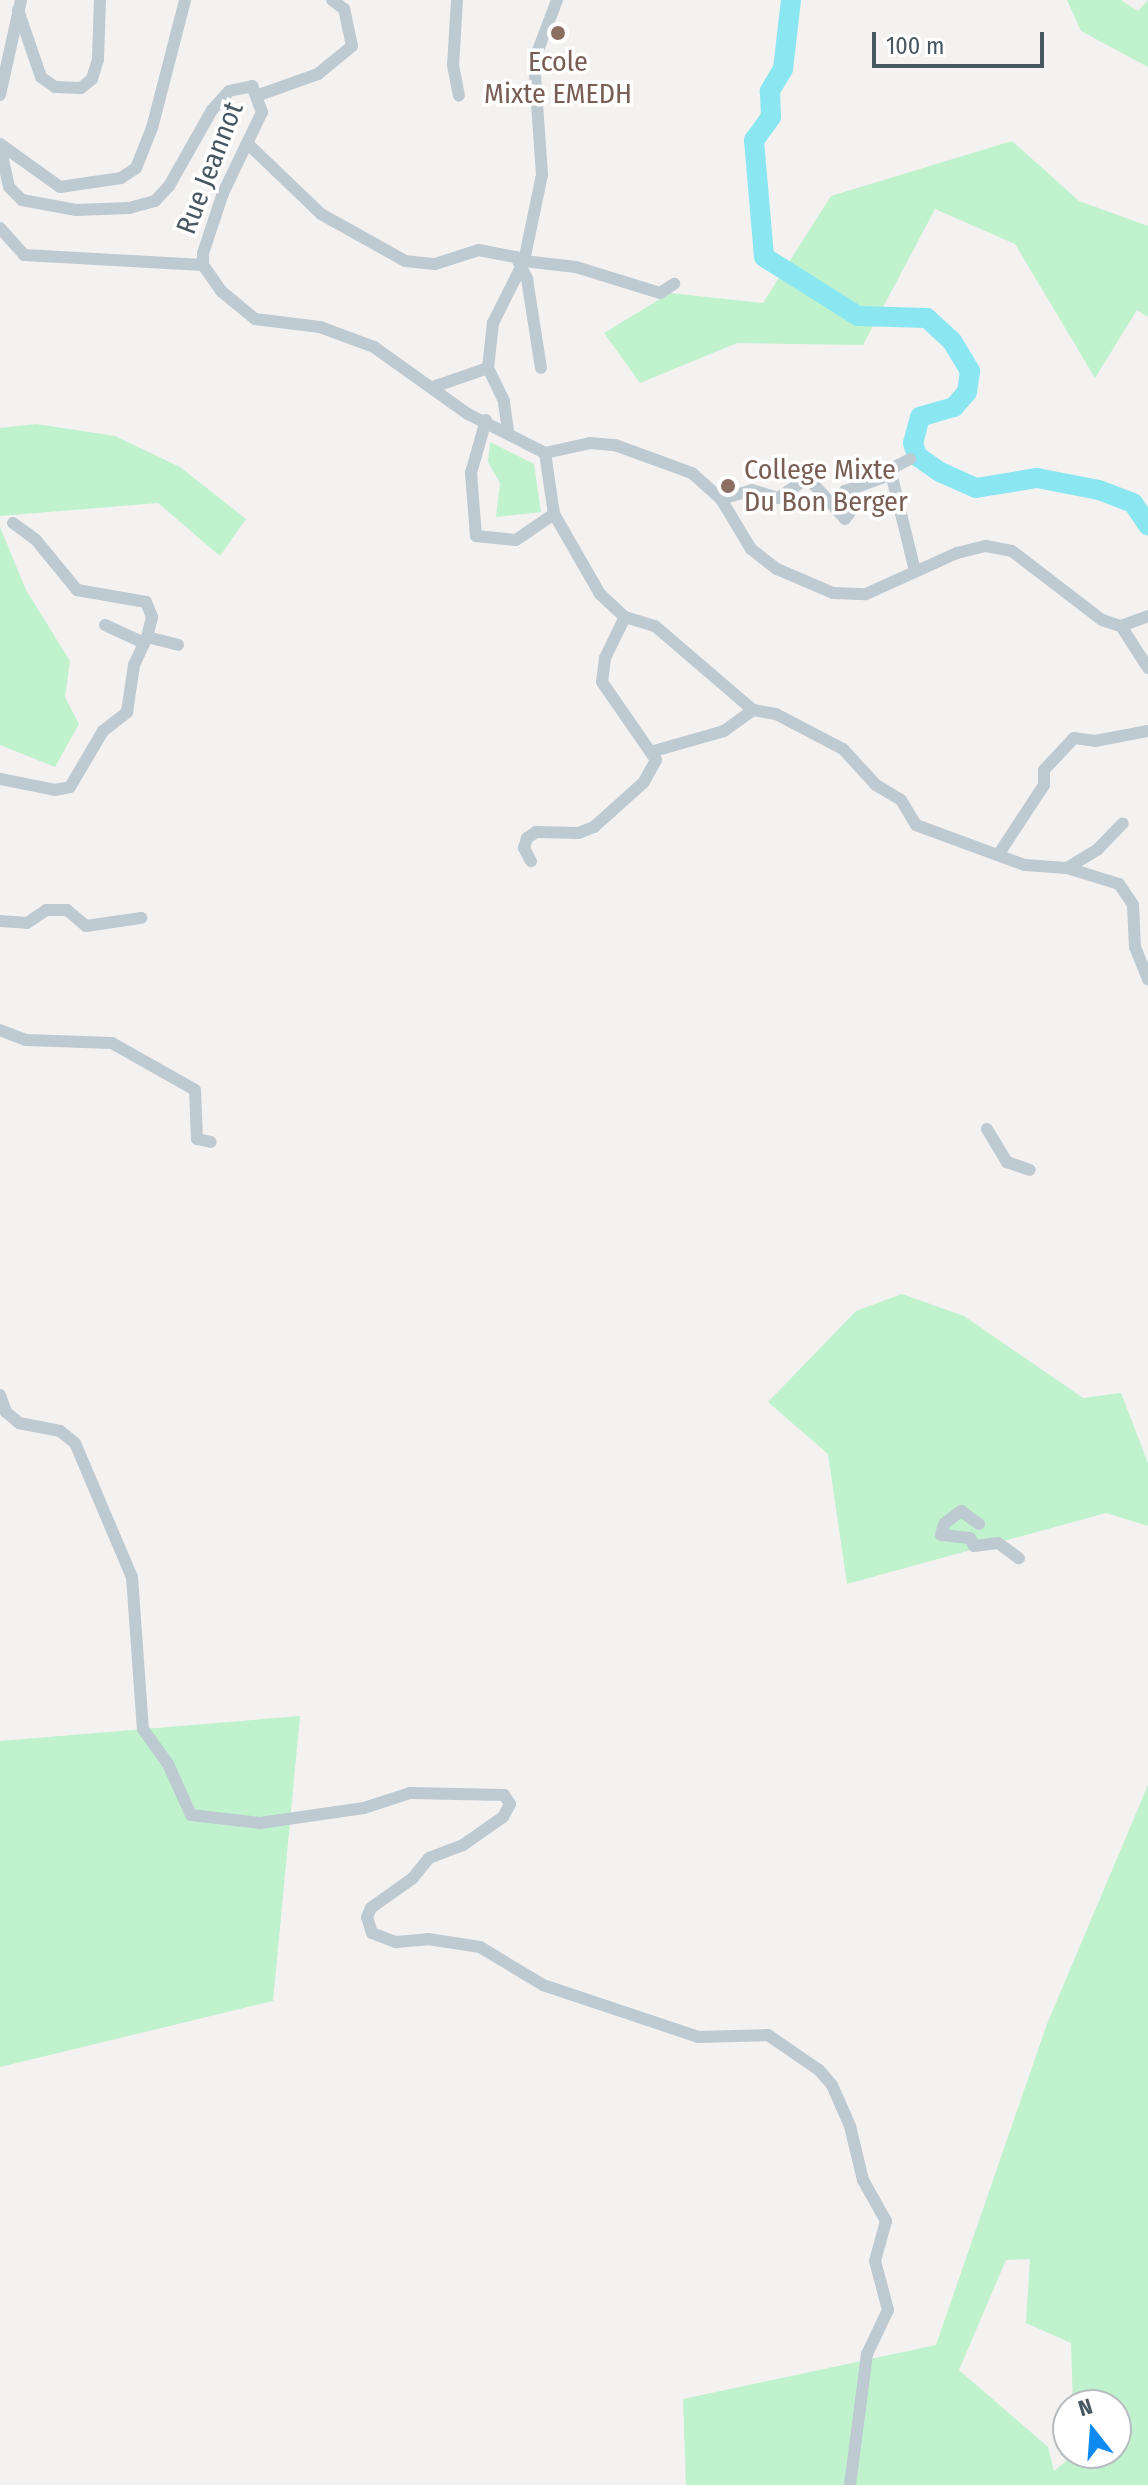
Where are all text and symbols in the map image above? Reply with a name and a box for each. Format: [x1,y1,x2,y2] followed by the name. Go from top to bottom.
[876,16,1048,66] scale bar
[549,24,567,42] marker: Ecole Mixte EMEDH
[886,32,944,60] text: 100 m
[484,45,632,111] place label: Ecole Mixte EMEDH
[169,97,251,239] street label: Rue Jeannot
[744,453,908,519] place label: College Mixte Du Bon Berger
[719,477,737,495] marker: College Mixte Du Bon Berger
[1052,2389,1132,2469] north arrow
[1075,2393,1096,2422] text: N

